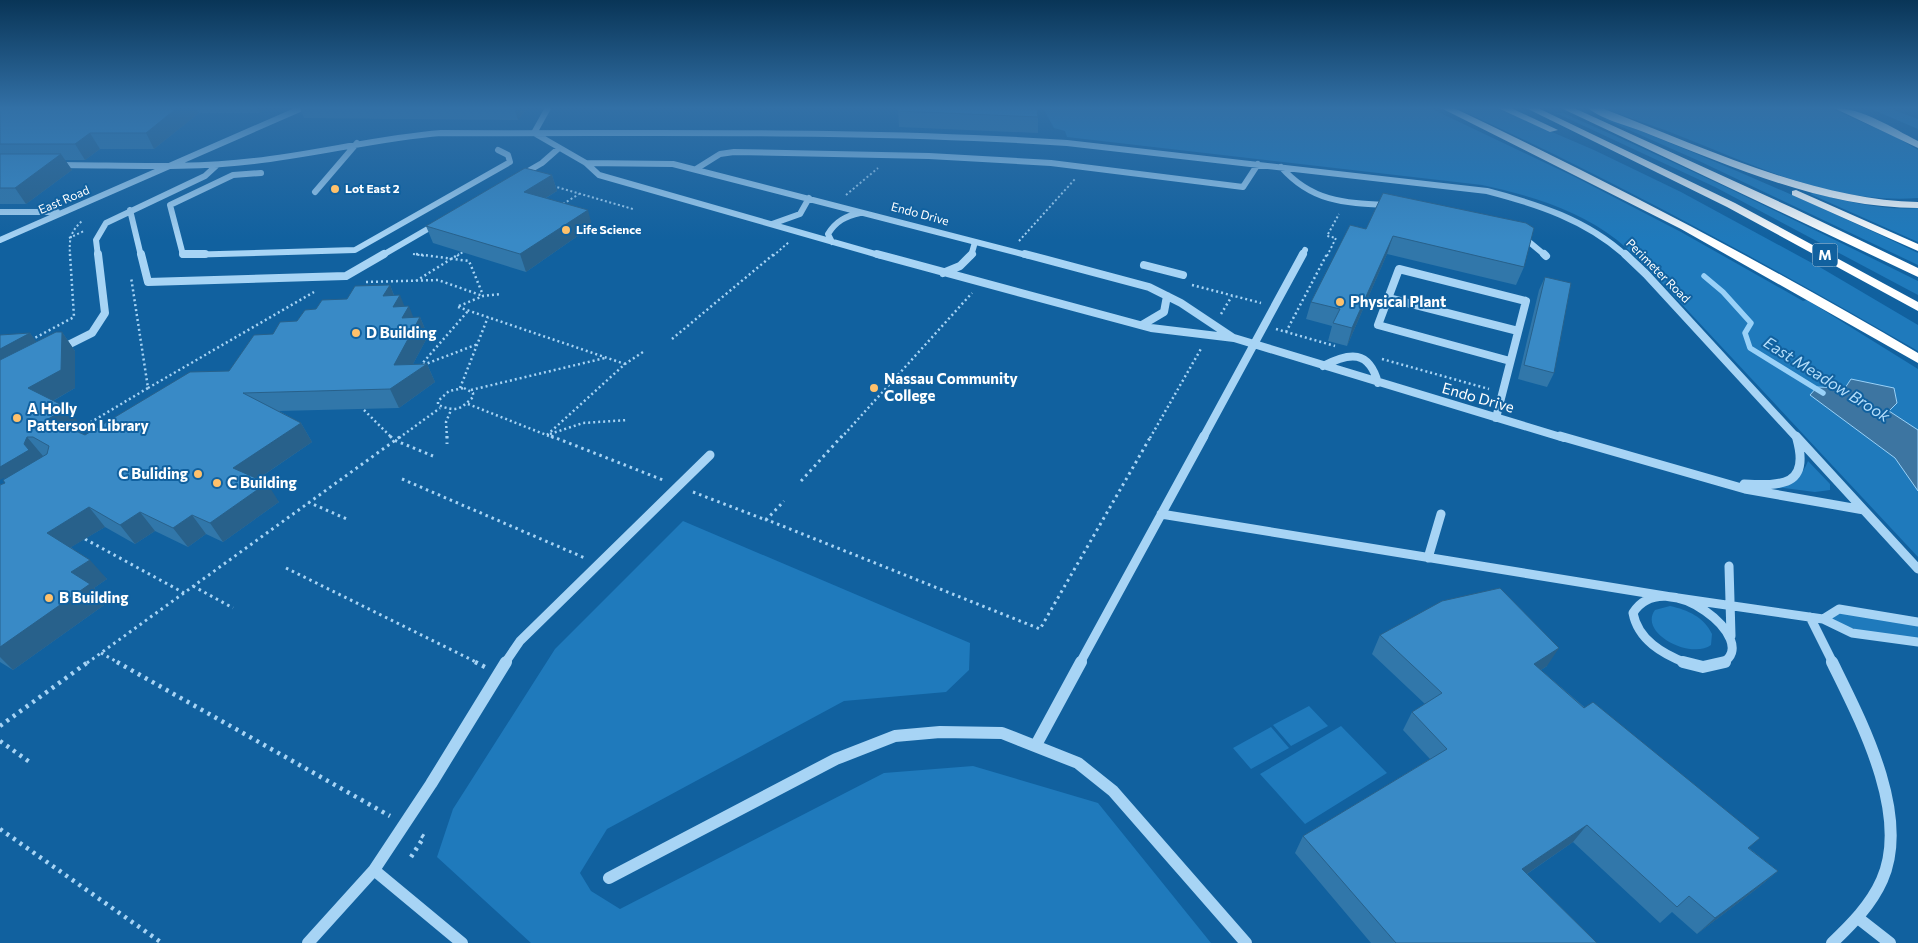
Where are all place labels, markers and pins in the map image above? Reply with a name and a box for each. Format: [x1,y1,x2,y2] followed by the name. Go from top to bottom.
[345,181,400,195] place label: Lot East 2
[329,183,341,195] marker: Lot East 2
[576,222,641,236] place label: Life Science
[560,224,572,236] marker: Life Science
[1350,292,1446,310] place label: Physical Plant
[1334,296,1346,308] marker: Physical Plant
[366,323,437,341] place label: D Building
[350,327,362,339] marker: D Building
[884,369,1019,404] place label: Nassau Community College
[868,382,880,394] marker: Nassau Community College
[27,399,150,434] place label: A Holly Patterson Library
[11,412,23,424] marker: A Holly Patterson Library
[118,464,188,482] place label: C Buliding
[192,468,204,480] marker: C Buliding
[227,473,297,491] place label: C Building
[211,477,223,489] marker: C Building
[59,588,128,606] place label: B Building
[43,592,55,604] marker: B Building

